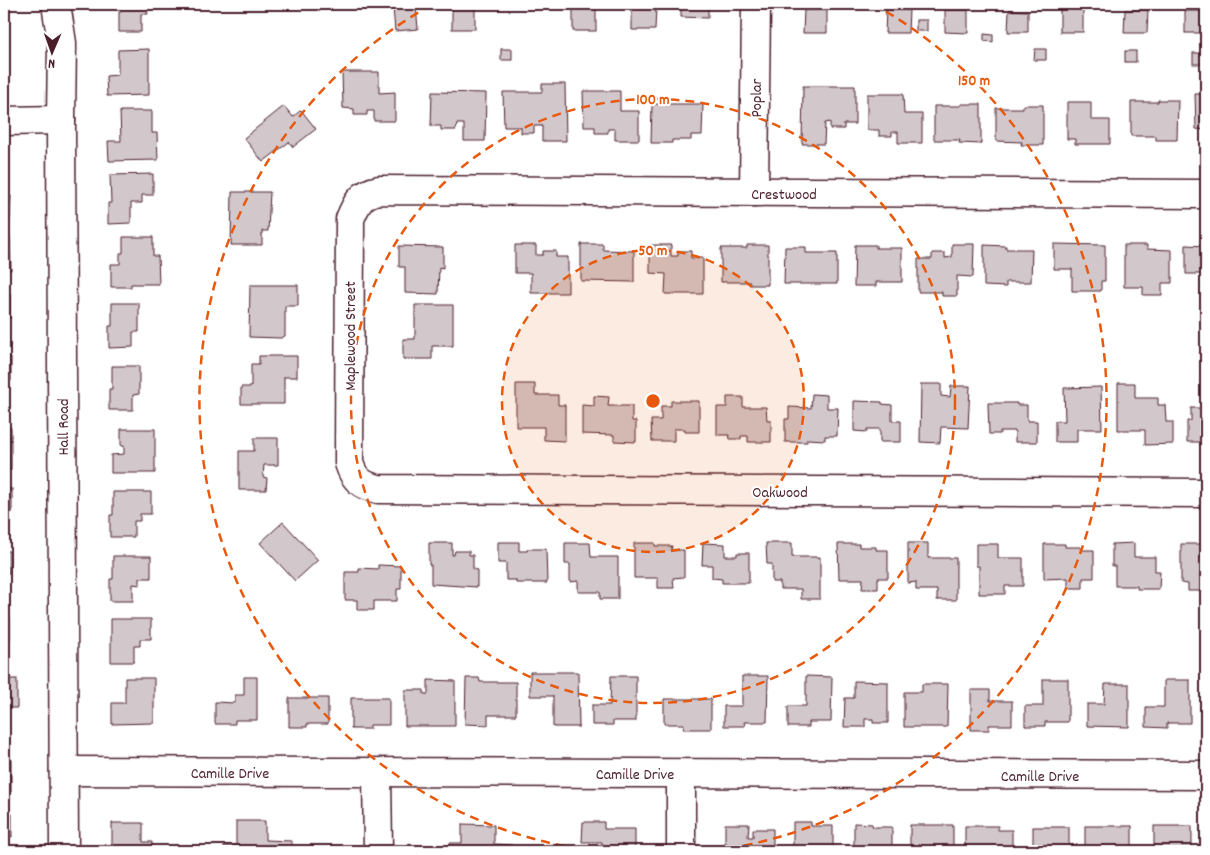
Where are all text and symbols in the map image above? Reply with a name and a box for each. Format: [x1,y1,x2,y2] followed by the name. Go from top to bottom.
[28,28,78,78] north arrow
[48,53,55,73] text: N
[958,71,990,93] text: 150 m
[746,78,769,118] street label: Poplar
[636,90,670,112] text: 100 m
[751,184,817,207] street label: Crestwood
[639,241,667,263] text: 50 m
[340,281,363,391] street label: Maplewood Street
[644,392,662,410] centre of rings
[53,399,76,455] street label: Hall Road
[752,482,808,505] street label: Oakwood
[191,763,269,786] street label: Camille Drive
[596,764,674,787] street label: Camille Drive
[1001,766,1079,789] street label: Camille Drive

